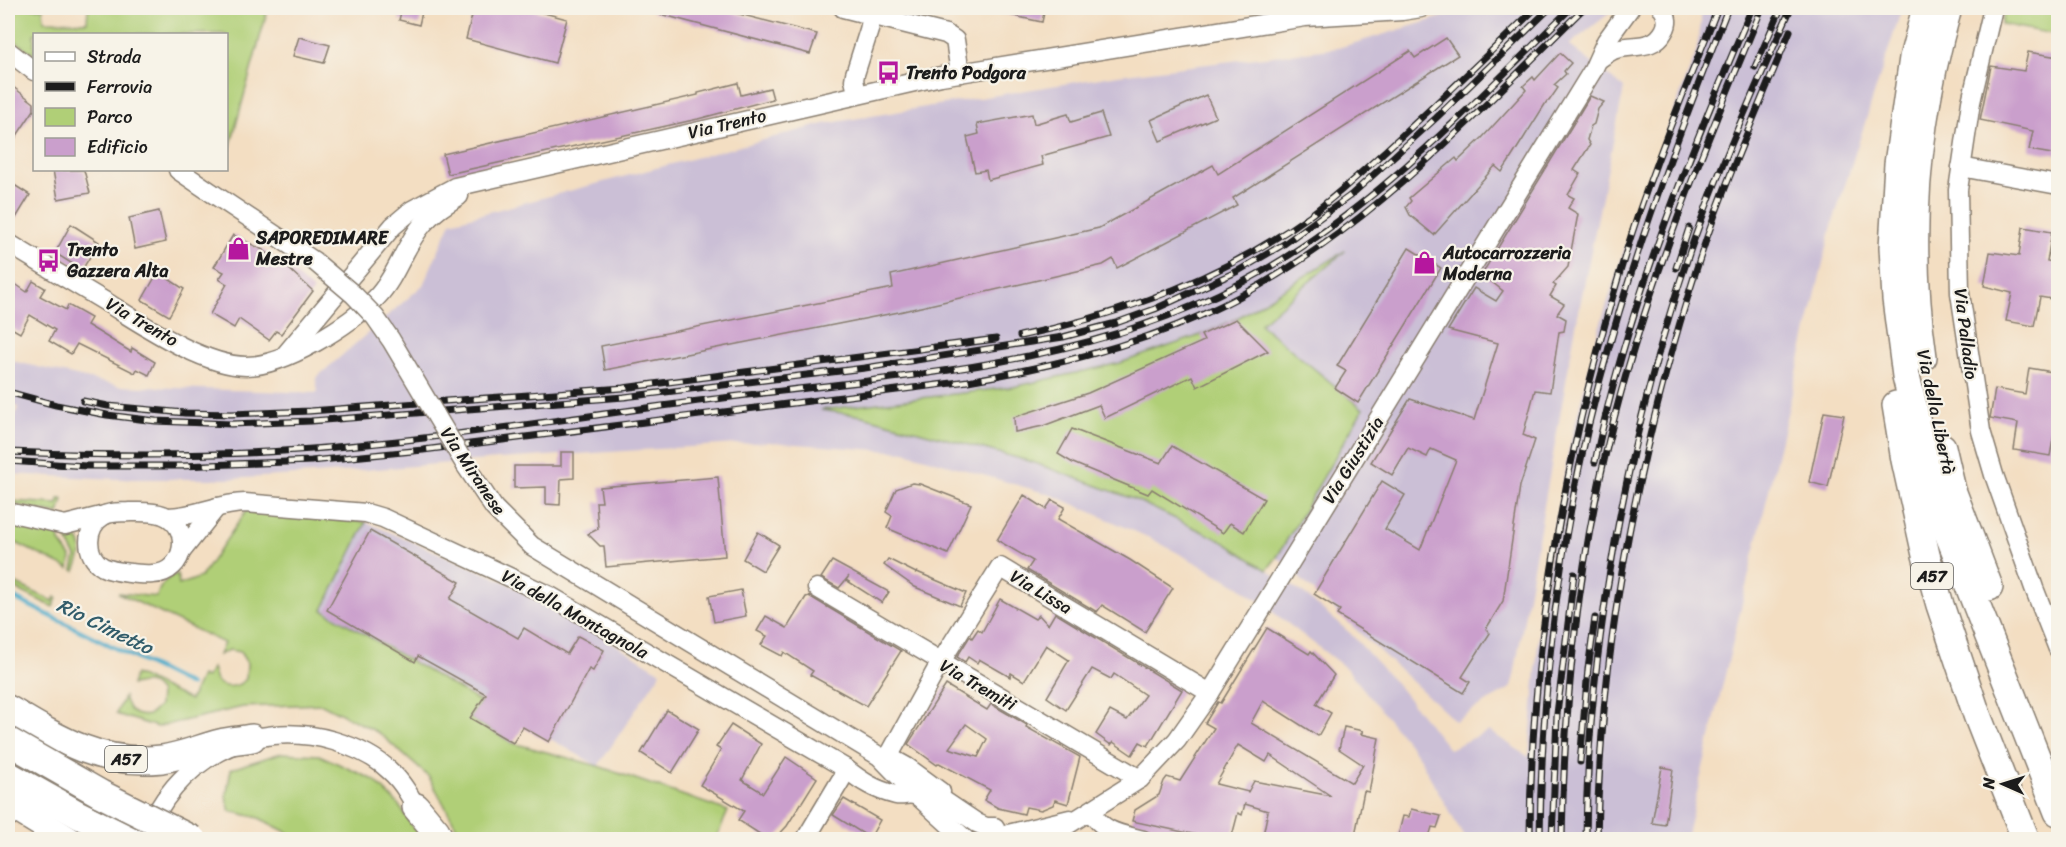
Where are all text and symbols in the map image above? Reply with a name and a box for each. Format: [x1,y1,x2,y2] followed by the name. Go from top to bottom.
[33,33,228,171] legend
[87,41,142,73] text: Strada
[906,57,1027,89] place label: Trento Podgora
[875,60,901,86] bus stop icon: Trento Podgora
[87,71,152,103] text: Ferrovia
[685,99,769,149] street label: Via Trento
[87,101,132,133] text: Parco
[87,131,148,163] text: Edificio
[255,222,390,275] place label: SAPOREDIMARE Mestre
[66,234,169,287] place label: Trento Gazzera Alta
[225,235,251,261] shop icon: SAPOREDIMARE Mestre
[1442,237,1571,290] place label: Autocarrozzeria Moderna
[36,247,62,273] bus stop icon: Trento Gazzera Alta
[1412,250,1438,276] shop icon: Autocarrozzeria Moderna
[1945,287,1987,382] street label: Via Palladio
[100,288,184,356] street label: Via Trento
[1907,347,1965,477] street label: Via della Libertà
[1313,410,1393,510] street label: Via Giustizia
[431,420,515,522] street label: Via Miranese
[495,560,655,668] street label: Via della Montagnola
[1004,561,1078,623] street label: Via Lissa
[1911,563,1953,589] road number: A57
[51,588,161,666] water label: Rio Cimetto
[933,650,1023,720] street label: Via Tremiti
[105,746,147,772] road number: A57
[1973,754,2033,814] north arrow
[1974,776,2003,791] text: N

